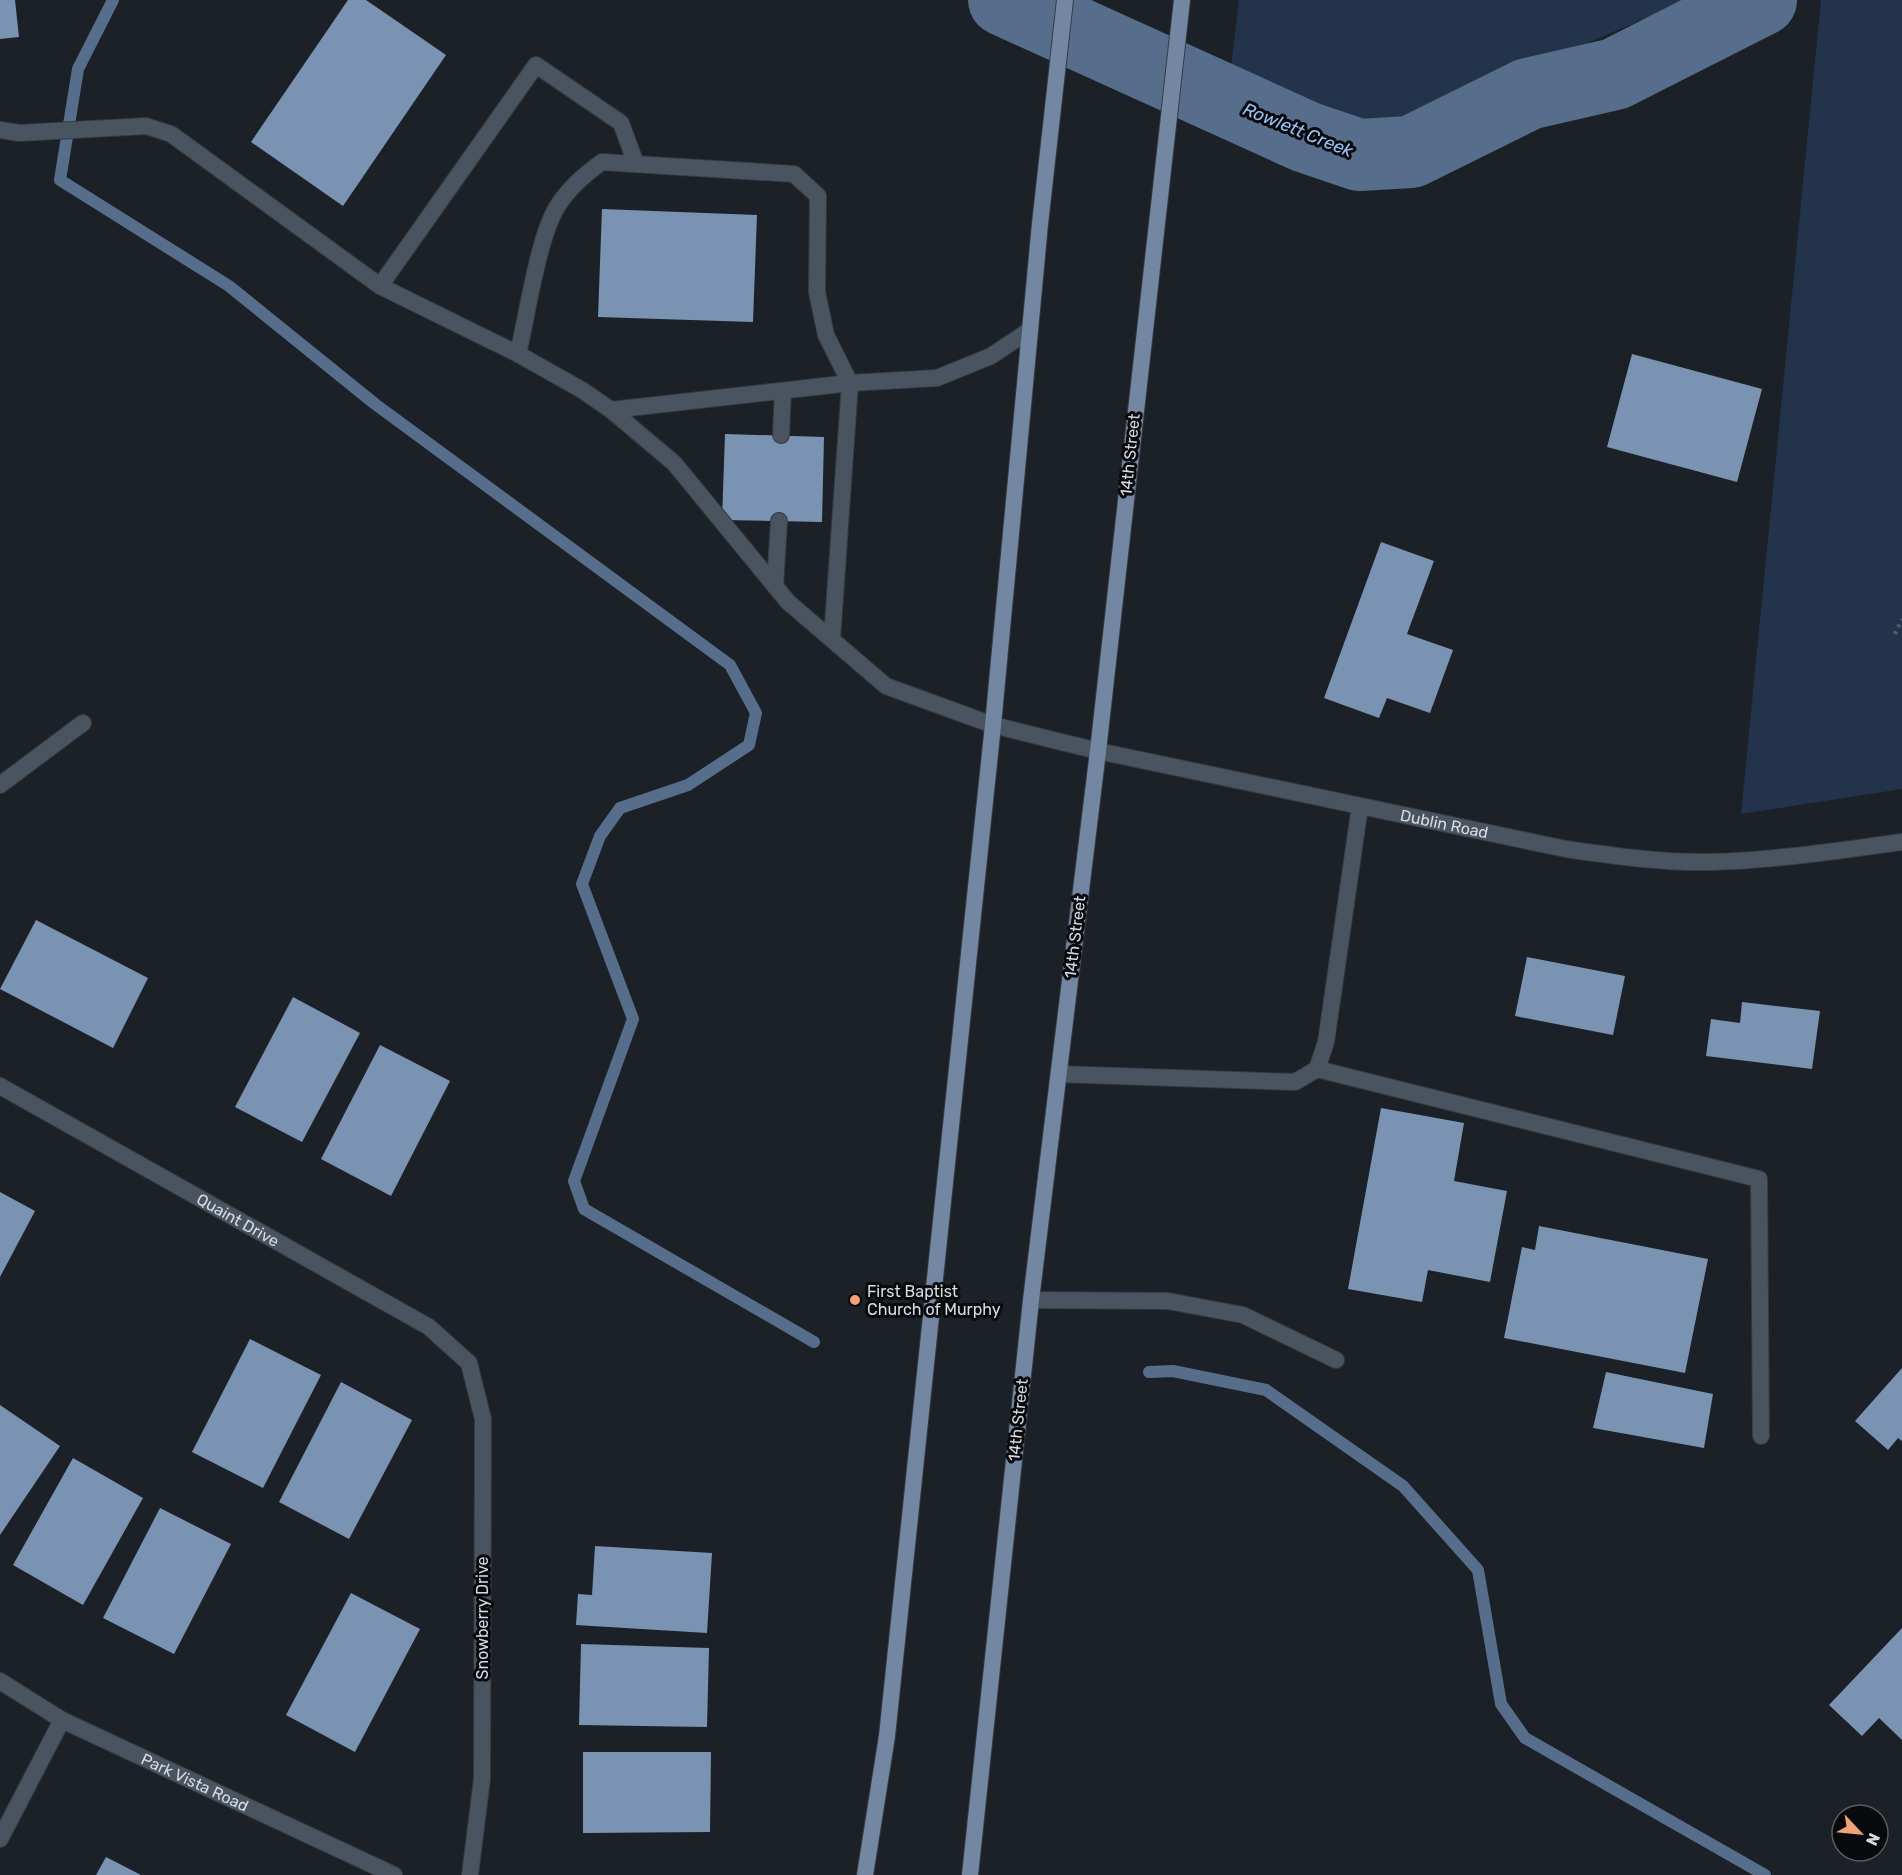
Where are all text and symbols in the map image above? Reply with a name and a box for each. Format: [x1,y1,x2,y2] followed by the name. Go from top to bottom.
[1240,98,1357,162] water label: Rowlett Creek
[1116,413,1144,497] street label: 14th Street
[1399,805,1490,842] street label: Dublin Road
[1061,895,1089,979] street label: 14th Street
[193,1189,283,1250] street label: Quaint Drive
[867,1282,1001,1319] place label: First Baptist Church of Murphy
[848,1293,862,1307] marker: First Baptist Church of Murphy
[1004,1378,1032,1462] street label: 14th Street
[473,1557,492,1679] street label: Snowberry Drive
[138,1749,252,1815] street label: Park Vista Road
[1830,1803,1890,1863] north arrow
[1862,1830,1884,1849] text: N

